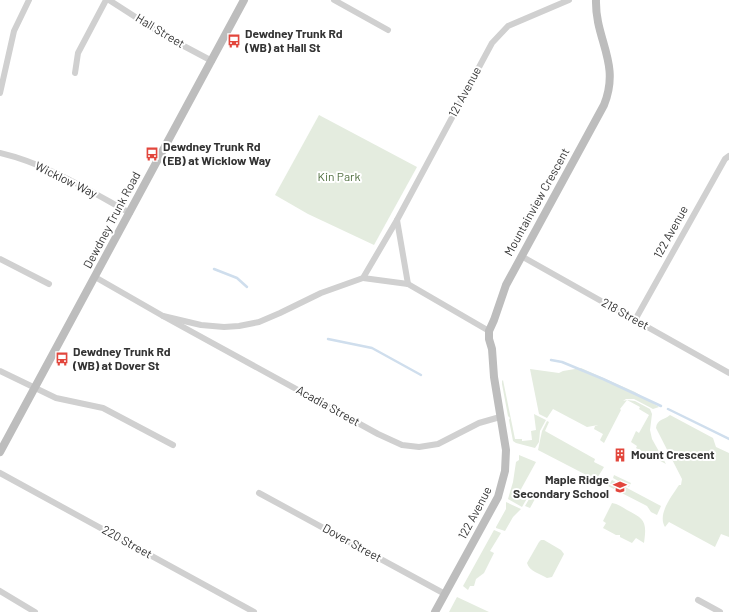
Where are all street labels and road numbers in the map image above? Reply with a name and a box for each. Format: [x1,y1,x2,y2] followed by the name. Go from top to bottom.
[133,10,188,50] street label: Hall Street
[445,64,483,119] street label: 121 Avenue
[501,145,572,258] street label: Mountainview Crescent
[33,158,100,200] street label: Wicklow Way
[80,169,143,270] street label: Dewdney Trunk Road
[650,203,690,260] street label: 122 Avenue
[599,294,652,332] street label: 218 Street
[294,382,363,428] street label: Acadia Street
[454,484,494,541] street label: 122 Avenue
[321,520,384,564] street label: Dover Street
[100,522,155,561] street label: 220 Street

